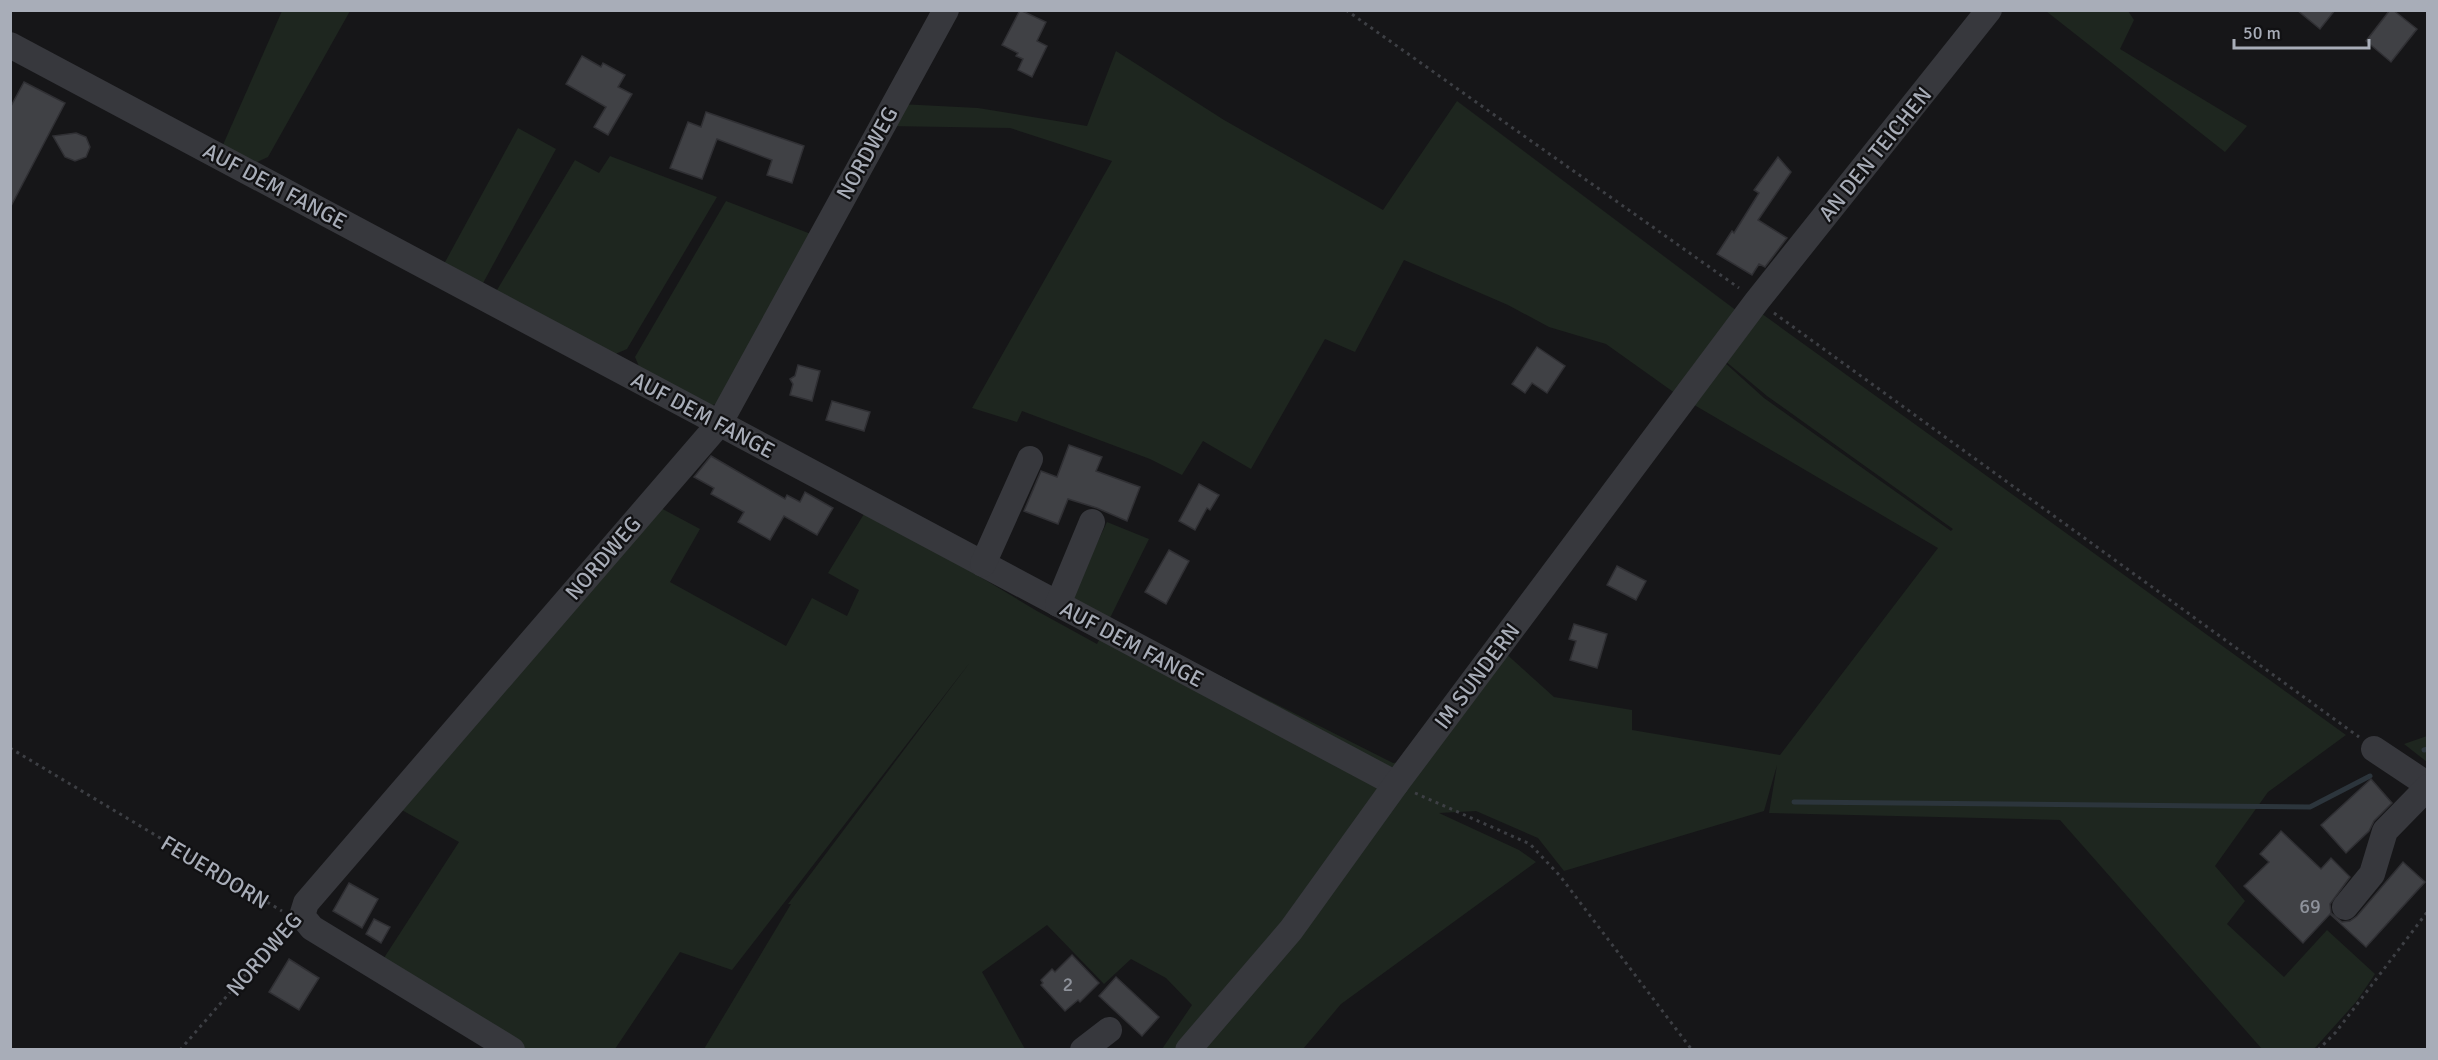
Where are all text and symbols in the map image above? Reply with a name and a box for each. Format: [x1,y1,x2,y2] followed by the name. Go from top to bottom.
[2234,12,2369,50] scale bar
[2243,22,2281,44] text: 50 m
[1813,81,1937,227] street label: AN DEN TEICHEN
[830,102,904,204] street label: NORDWEG
[199,137,351,235] street label: AUF DEM FANGE
[627,366,779,464] street label: AUF DEM FANGE
[559,511,647,605] street label: NORDWEG
[1056,595,1208,693] street label: AUF DEM FANGE
[1428,618,1526,734] street label: IM SUNDERN
[156,829,274,915] street label: FEUERDORN
[2299,894,2321,919] house number: 69
[220,907,308,1001] street label: NORDWEG
[1063,972,1073,997] house number: 2

